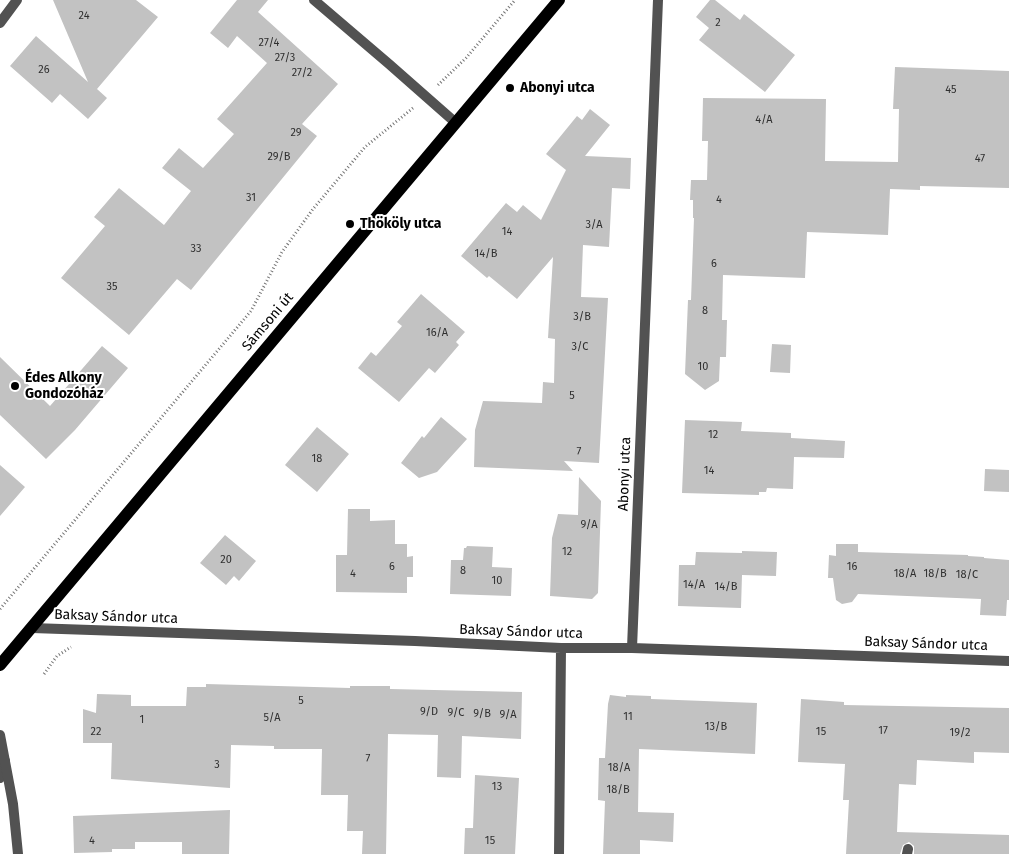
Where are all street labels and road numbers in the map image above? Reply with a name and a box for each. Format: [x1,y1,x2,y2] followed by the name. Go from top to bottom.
[239,289,297,355] street label: Sámsoni út
[615,437,635,511] street label: Abonyi utca
[54,606,178,628] street label: Baksay Sándor utca
[459,621,583,643] street label: Baksay Sándor utca
[864,633,988,655] street label: Baksay Sándor utca

